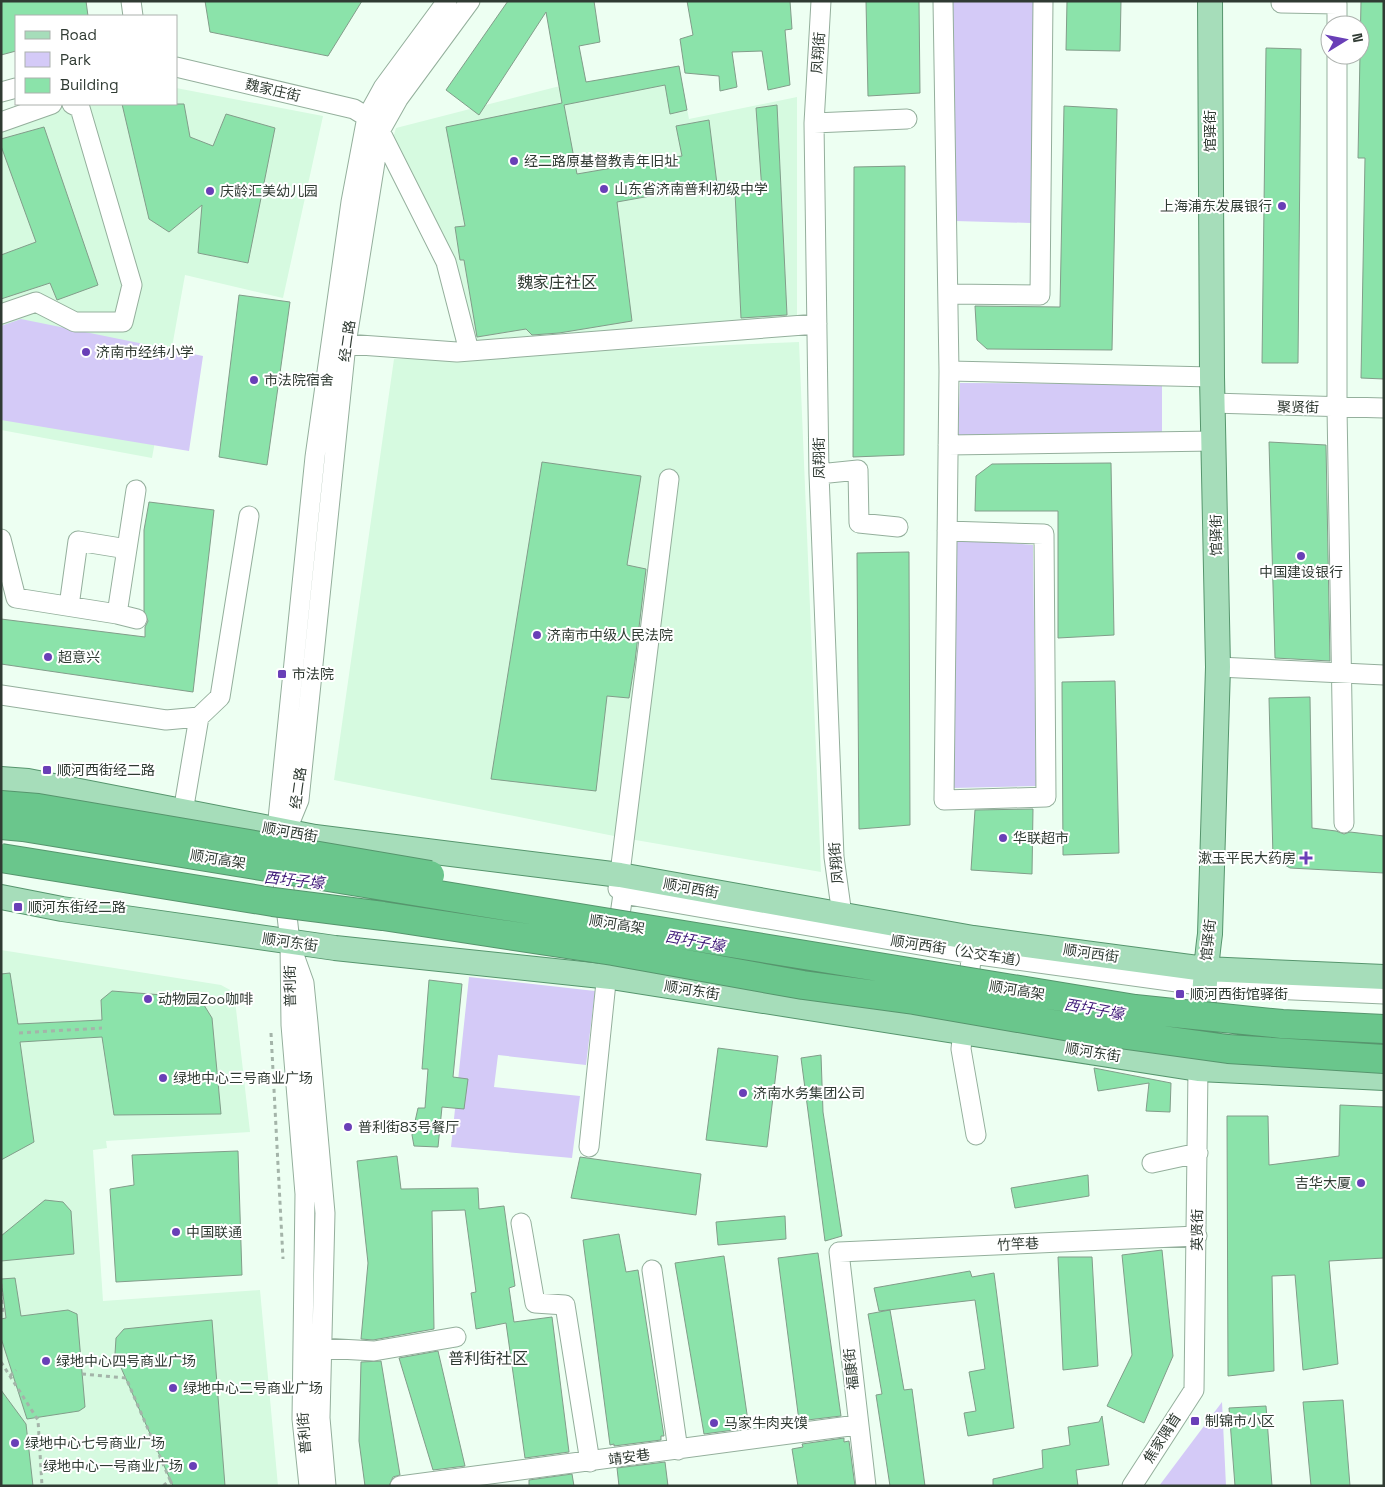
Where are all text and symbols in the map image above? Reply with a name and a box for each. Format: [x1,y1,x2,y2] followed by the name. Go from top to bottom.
[15,15,178,105] legend
[1320,15,1370,65] north arrow
[60,25,97,44] text: Road
[808,31,828,75] street label: 凤翔街
[1348,32,1367,44] text: N
[60,50,91,69] text: Park
[60,75,119,94] text: Building
[244,75,302,105] street label: 魏家庄街
[1201,110,1219,152] street label: 馆驿街
[524,152,678,170] place label: 经二路原基督教青年旧址
[508,155,520,167] marker: 经二路原基督教青年旧址
[614,180,768,198] place label: 山东省济南普利初级中学
[220,182,318,200] place label: 庆龄汇美幼儿园
[598,183,610,195] marker: 山东省济南普利初级中学
[204,185,216,197] marker: 庆龄汇美幼儿园
[1160,197,1272,215] place label: 上海浦东发展银行
[1276,200,1288,212] marker: 上海浦东发展银行
[517,272,597,293] district label: 魏家庄社区
[335,319,359,363] street label: 经二路
[96,343,194,361] place label: 济南市经纬小学
[80,346,92,358] marker: 济南市经纬小学
[264,371,334,389] place label: 市法院宿舍
[248,374,260,386] marker: 市法院宿舍
[1277,398,1319,416] street label: 聚贤街
[810,437,828,479] street label: 凤翔街
[1207,514,1225,556] street label: 馆驿街
[1295,550,1307,562] marker: 中国建设银行
[1259,563,1343,581] place label: 中国建设银行
[547,626,673,644] place label: 济南市中级人民法院
[531,629,543,641] marker: 济南市中级人民法院
[58,648,100,666] place label: 超意兴
[42,651,54,663] marker: 超意兴
[292,665,334,683] place label: 市法院
[276,668,288,680] marker: 市法院
[57,761,155,779] place label: 顺河西街经二路
[41,764,53,776] marker: 顺河西街经二路
[286,766,310,810] street label: 经二路
[261,818,319,846] street label: 顺河西街
[1013,829,1069,847] place label: 华联超市
[997,832,1009,844] marker: 华联超市
[825,841,847,885] street label: 凤翔街
[189,846,247,872] street label: 顺河高架
[1198,849,1296,867] place label: 漱玉平民大药房
[1300,852,1312,864] marker: 漱玉平民大药房
[263,867,328,893] water label: 西圩子壕
[662,874,720,902] street label: 顺河西街
[28,898,126,916] place label: 顺河东街经二路
[12,901,24,913] marker: 顺河东街经二路
[588,911,646,937] street label: 顺河高架
[1197,918,1219,962] street label: 馆驿街
[664,926,729,956] water label: 西圩子壕
[261,929,319,955] street label: 顺河东街
[889,931,1031,971] street label: 顺河西街（公交车道）
[1062,940,1120,966] street label: 顺河西街
[281,965,299,1007] street label: 普利街
[663,977,721,1003] street label: 顺河东街
[988,977,1046,1003] street label: 顺河高架
[1190,985,1288,1003] place label: 顺河西街馆驿街
[1174,988,1186,1000] marker: 顺河西街馆驿街
[158,990,253,1008] place label: 动物园Zoo咖啡
[142,993,154,1005] marker: 动物园Zoo咖啡
[1063,994,1128,1024] water label: 西圩子壕
[1064,1039,1122,1065] street label: 顺河东街
[173,1069,313,1087] place label: 绿地中心三号商业广场
[157,1072,169,1084] marker: 绿地中心三号商业广场
[753,1084,865,1102] place label: 济南水务集团公司
[737,1087,749,1099] marker: 济南水务集团公司
[358,1118,459,1136] place label: 普利街83号餐厅
[342,1121,354,1133] marker: 普利街83号餐厅
[1295,1174,1351,1192] place label: 吉华大厦
[1355,1177,1367,1189] marker: 吉华大厦
[1188,1209,1206,1251] street label: 英贤街
[186,1223,242,1241] place label: 中国联通
[170,1226,182,1238] marker: 中国联通
[997,1234,1039,1254] street label: 竹竿巷
[840,1347,862,1391] street label: 福康街
[448,1348,528,1369] district label: 普利街社区
[56,1352,196,1370] place label: 绿地中心四号商业广场
[40,1355,52,1367] marker: 绿地中心四号商业广场
[183,1379,323,1397] place label: 绿地中心二号商业广场
[167,1382,179,1394] marker: 绿地中心二号商业广场
[1139,1410,1185,1466] street label: 焦家隅首
[294,1411,314,1455] street label: 普利街
[1205,1412,1275,1430] place label: 制锦市小区
[724,1414,808,1432] place label: 马家牛肉夹馍
[1189,1415,1201,1427] marker: 制锦市小区
[708,1417,720,1429] marker: 马家牛肉夹馍
[25,1434,165,1452] place label: 绿地中心七号商业广场
[9,1437,21,1449] marker: 绿地中心七号商业广场
[607,1445,651,1469] street label: 靖安巷
[43,1457,183,1475] place label: 绿地中心一号商业广场
[187,1460,199,1472] marker: 绿地中心一号商业广场

